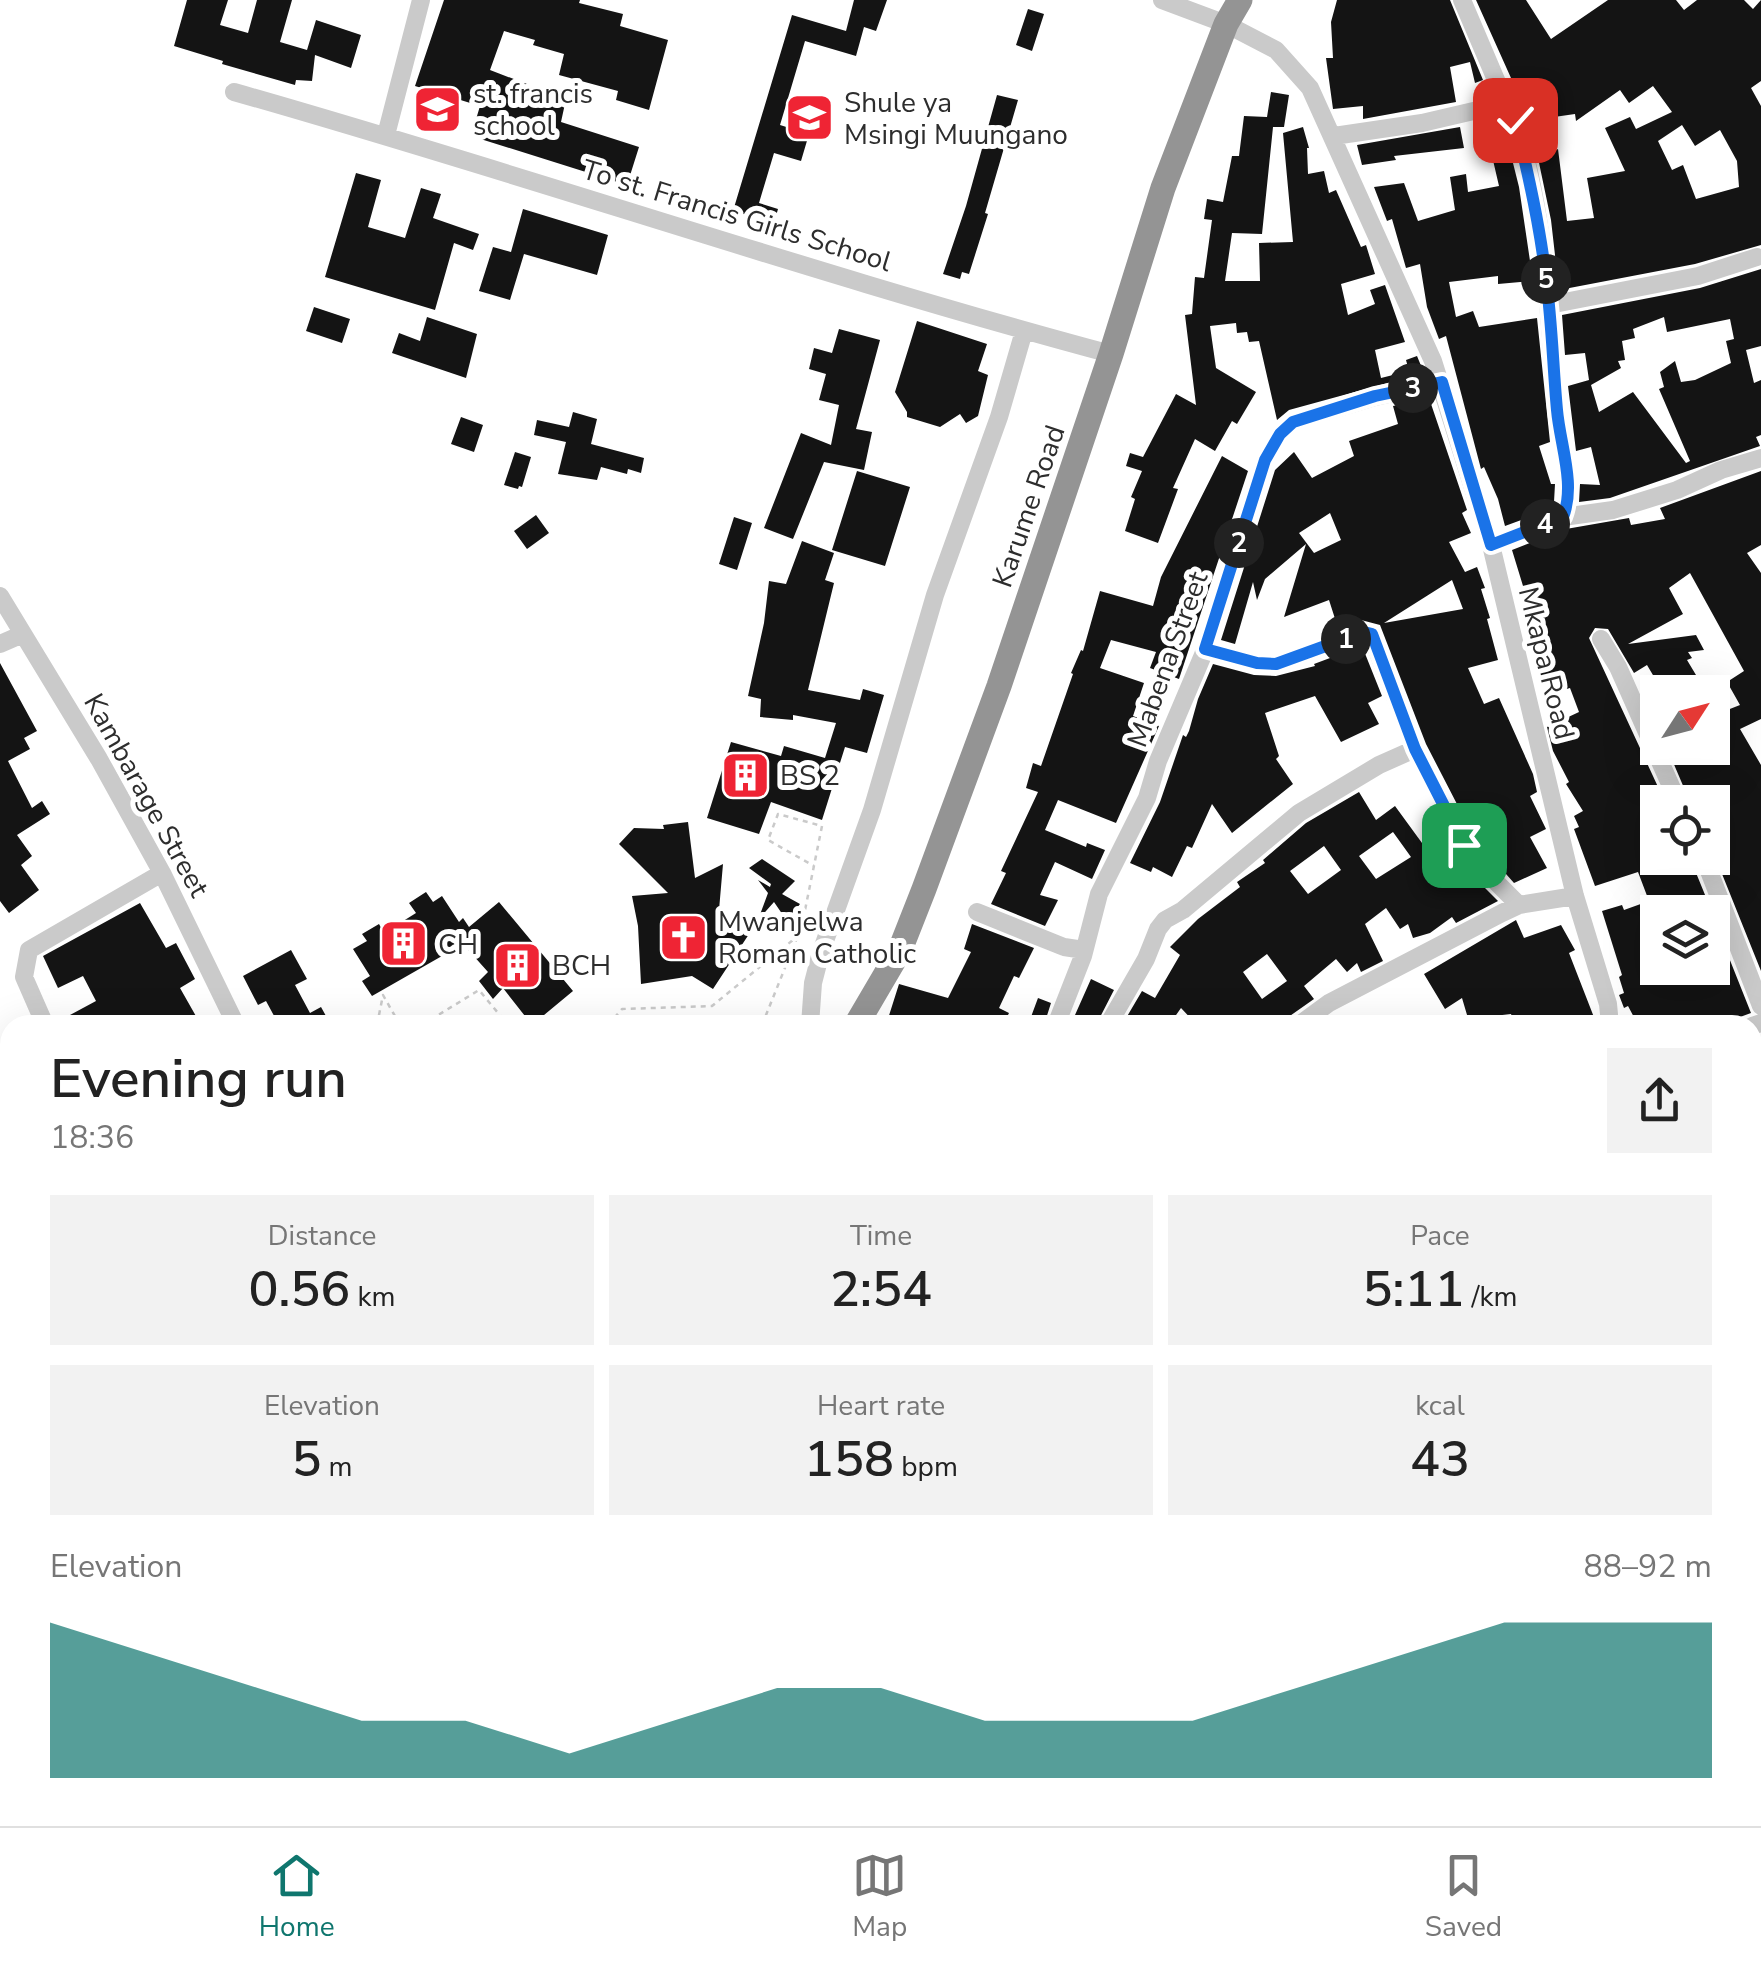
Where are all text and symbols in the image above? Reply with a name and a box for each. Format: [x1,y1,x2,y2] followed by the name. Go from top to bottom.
[473,75,593,145] place label: st. francis school
[1473,78,1558,163] pin
[412,83,464,135] school or university icon: st. francis school
[844,84,1068,154] place label: Shule ya Msingi Muungano
[783,92,835,144] school or university icon: Shule ya Msingi Muungano
[1488,93,1543,148] icon: check
[577,151,897,281] street label: To st. Francis Girls School
[1521,254,1571,304] pin: 5
[1538,260,1554,298] text: 5
[1388,363,1438,413] pin: 3
[1405,369,1421,407] text: 3
[983,420,1074,593] street label: Karume Road
[1520,499,1570,549] pin: 4
[1537,505,1553,543] text: 4
[1214,518,1264,568] pin: 2
[1231,524,1247,562] text: 2
[1119,566,1217,752] street label: Mabena Street
[1509,583,1583,744] street label: Mkapa Road
[1321,614,1371,664] pin: 1
[1338,620,1354,658] text: 1
[1640,675,1730,765] north arrow
[1640,675,1730,985] map controls
[74,687,218,904] street label: Kambarage Street
[719,749,771,801] building icon: BS 2
[780,757,840,795] place label: BS 2
[1640,785,1730,875] button: locate
[1422,803,1507,888] pin
[1437,818,1492,873] icon: arrive
[1640,895,1730,985] button: layers
[718,903,916,973] place label: Mwanjelwa Roman Catholic
[657,911,709,963] church icon: Mwanjelwa Roman Catholic
[377,918,429,970] building icon: CH
[438,926,478,964] place label: CH
[491,939,543,991] building icon: BCH
[552,947,611,985] place label: BCH
[50,1041,347,1116] text: Evening run
[1607,1048,1712,1153] button: share
[50,1116,134,1159] text: 18:36
[268,1217,376,1255] text: Distance
[850,1217,912,1255] text: Time
[1410,1217,1470,1255] text: Pace
[248,1255,350,1324] text: 0.56
[830,1255,932,1324] text: 2:54
[1363,1255,1464,1324] text: 5:11
[350,1278,396,1316] text: km
[1464,1278,1517,1316] text: /km
[264,1387,380,1425] text: Elevation
[817,1387,945,1425] text: Heart rate
[1415,1387,1465,1425] text: kcal
[291,1425,321,1494] text: 5
[804,1425,894,1494] text: 158
[1410,1425,1470,1494] text: 43
[321,1448,353,1486] text: m
[894,1448,958,1486] text: bpm
[50,1545,183,1588] text: Elevation
[1584,1545,1712,1588] text: 88–92 m
[259,1848,335,1946] tab: Home
[852,1848,907,1946] tab: Map
[1425,1848,1502,1946] tab: Saved

